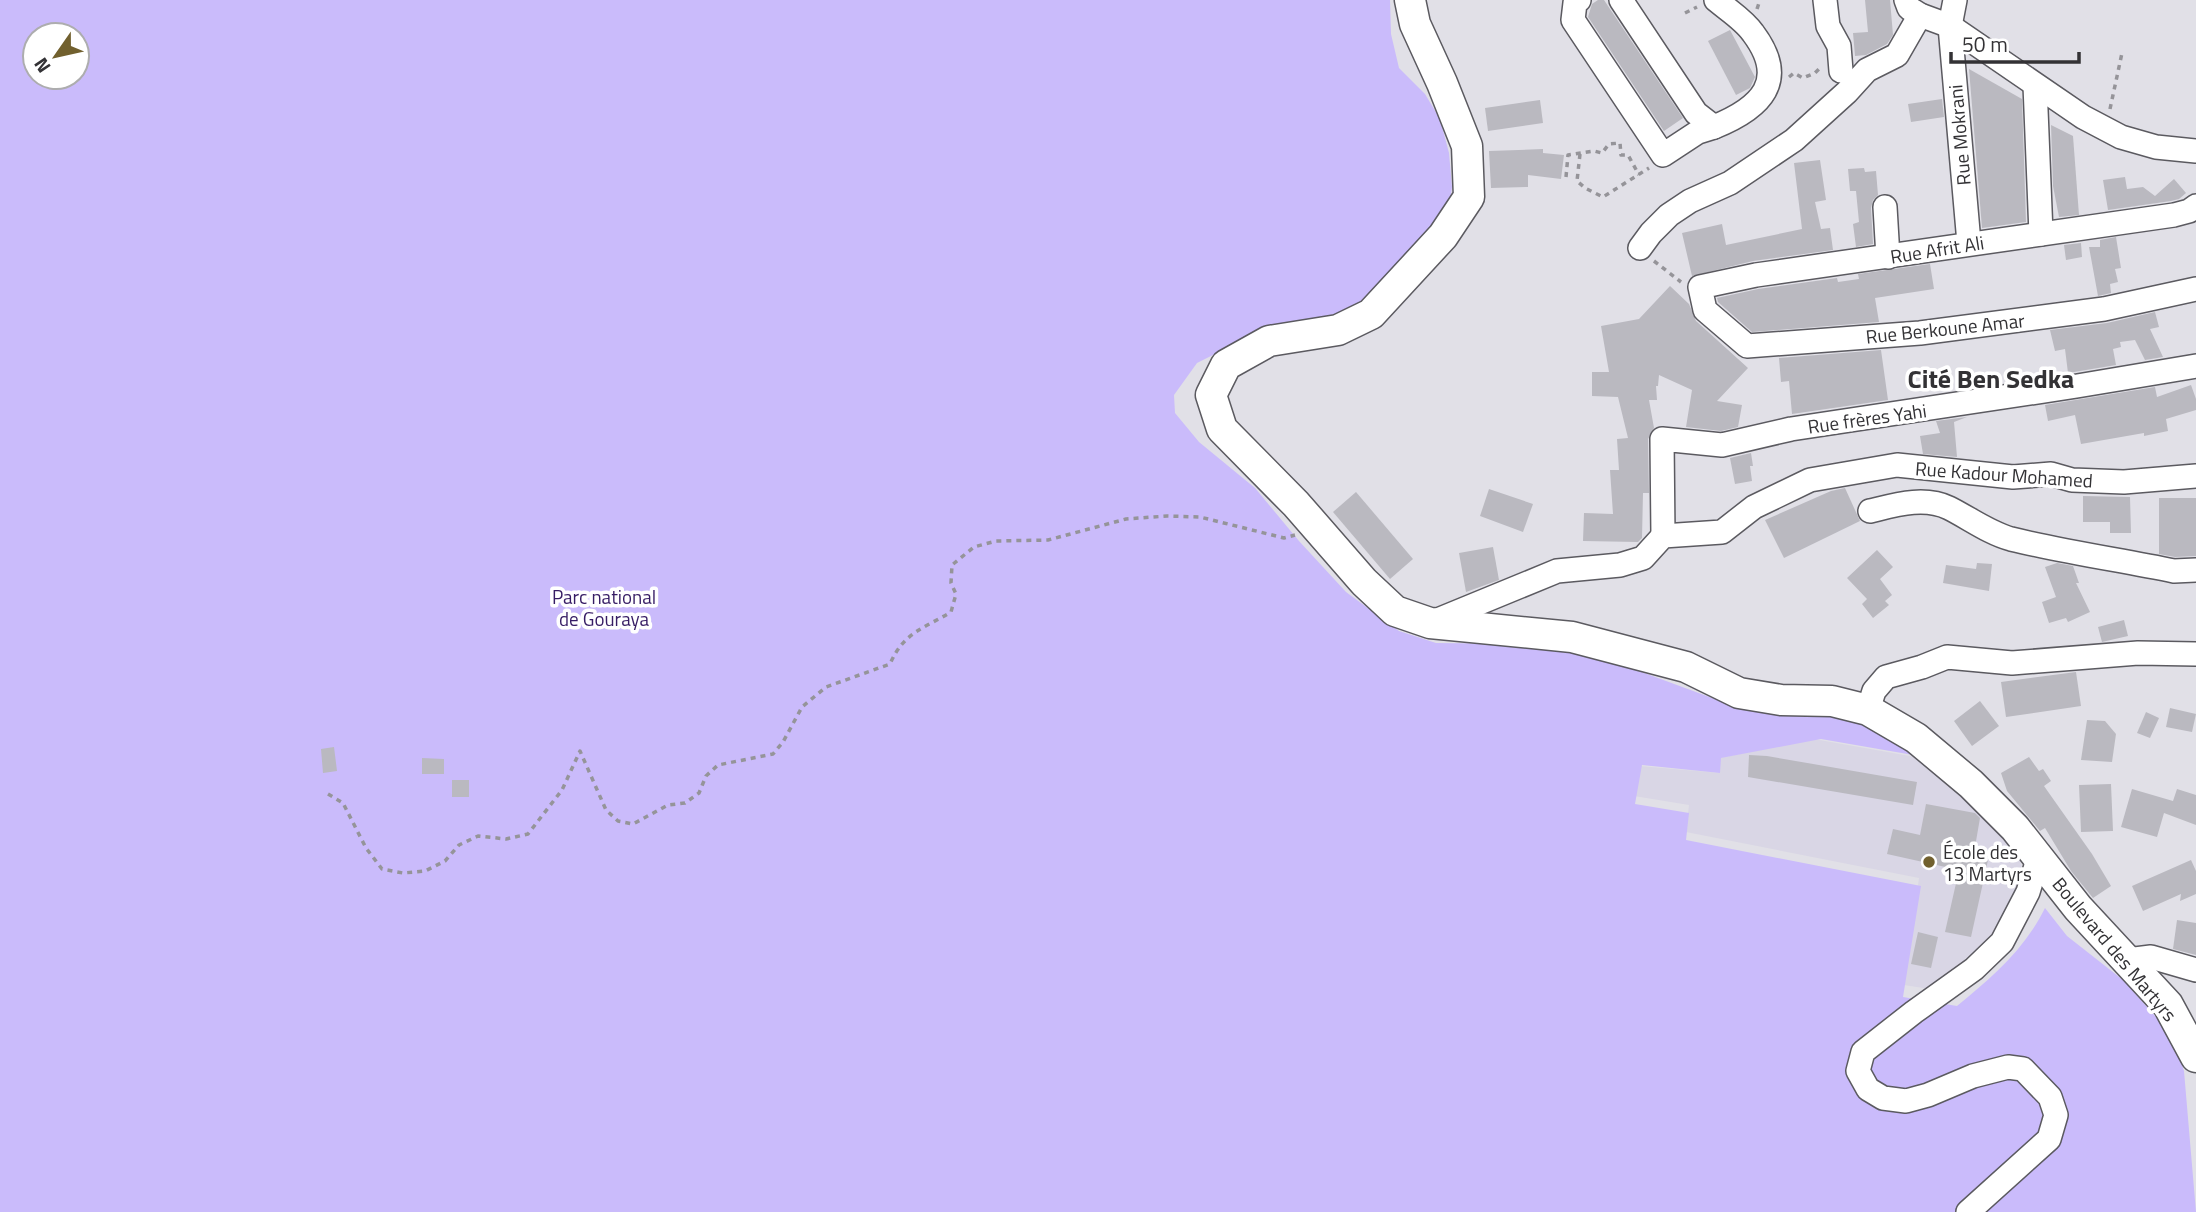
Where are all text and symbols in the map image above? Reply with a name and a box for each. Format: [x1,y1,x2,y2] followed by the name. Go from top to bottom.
[21,21,91,91] north arrow
[1951,21,2079,65] scale bar
[1962,28,2008,60] text: 50 m
[26,52,57,79] text: N
[1940,83,1978,187] street label: Rue Mokrani
[1888,227,1986,271] street label: Rue Afrit Ali
[1864,305,2026,351] street label: Rue Berkoune Amar
[1908,359,2074,398] district label: Cité Ben Sedka
[1806,395,1928,441] street label: Rue frères Yahi
[1914,453,2094,495] street label: Rue Kadour Mohamed
[552,582,656,633] park label: Parc national de Gouraya
[1943,837,2032,888] place label: École des 13 Martyrs
[1921,854,1937,870] marker: École des 13 Martyrs
[2046,870,2184,1028] street label: Boulevard des Martyrs

